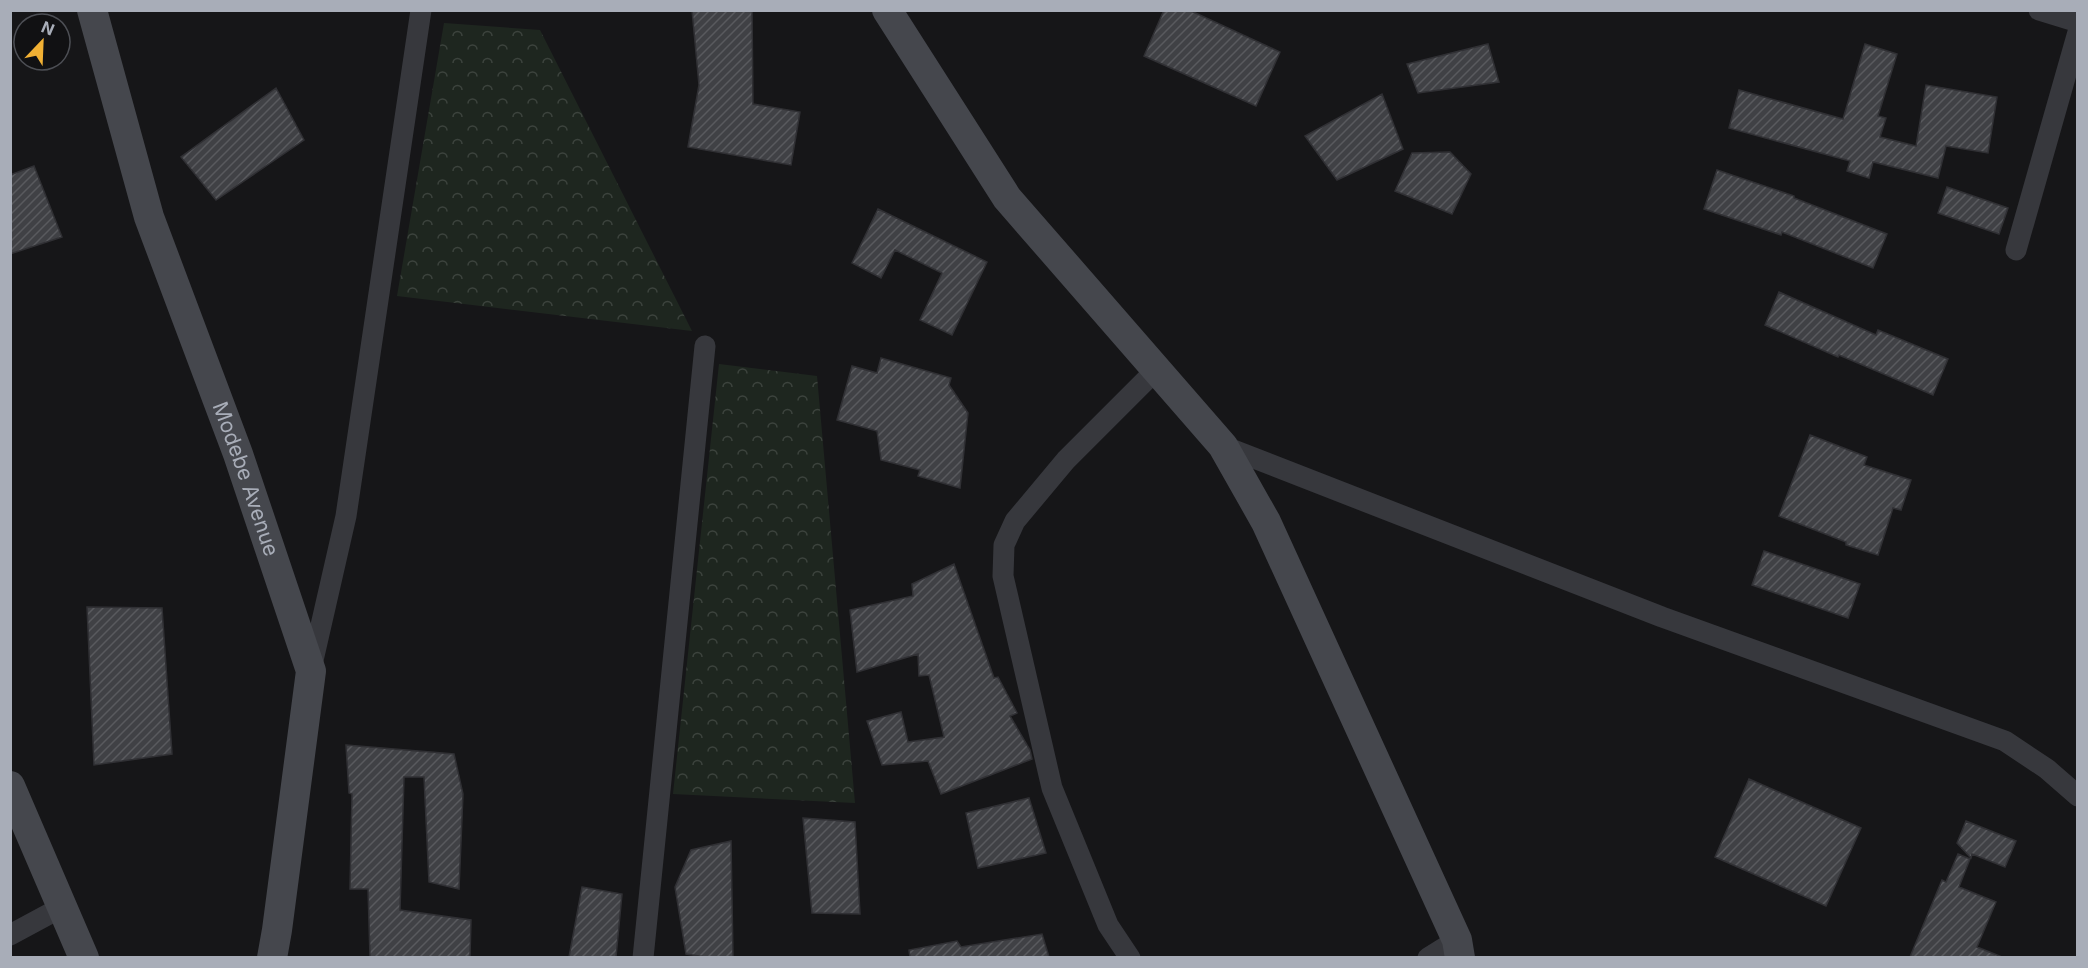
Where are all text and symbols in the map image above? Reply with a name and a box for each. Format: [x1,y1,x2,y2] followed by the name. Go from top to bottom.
[12,12,72,72] north arrow
[38,17,57,40] text: N
[208,398,284,559] street label: Modebe Avenue

